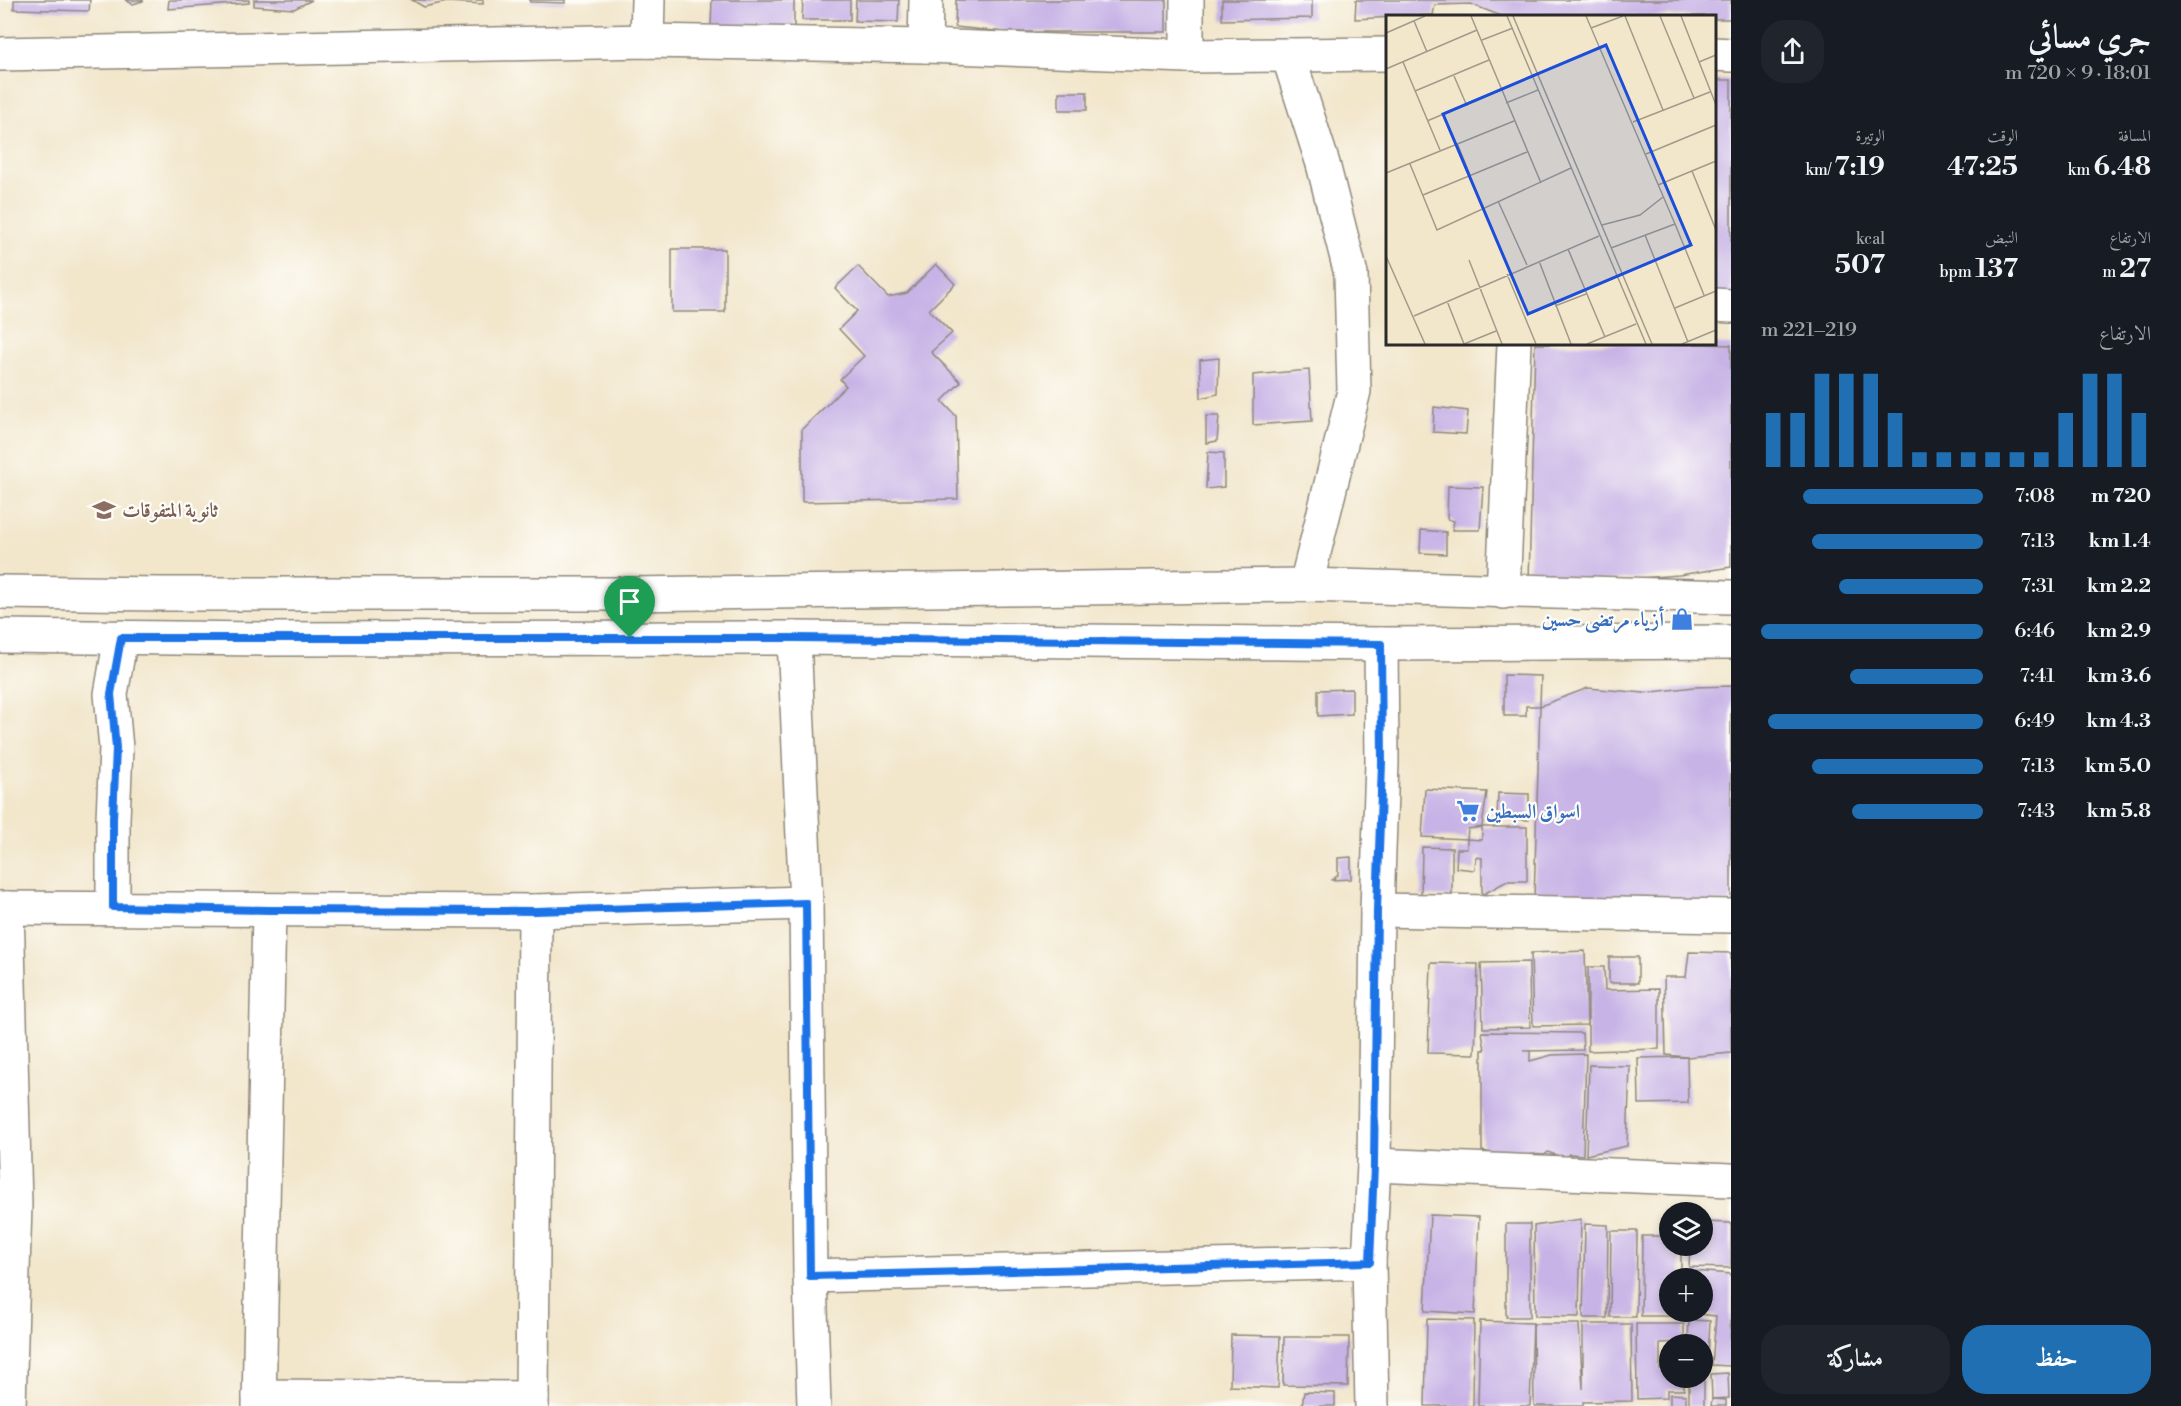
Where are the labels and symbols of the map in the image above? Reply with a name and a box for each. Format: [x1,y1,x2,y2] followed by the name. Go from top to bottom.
[1386,15,1716,345] inset map
[91,497,117,523] school or university icon: ثانوية المتفوقات
[122,499,219,524] place label: ثانوية المتفوقات
[604,576,655,638] pin
[1542,606,1664,634] place label: أزياء مرتضى حسين
[1669,606,1695,632] shop icon: أزياء مرتضى حسين
[1455,798,1481,824] supermarket icon: اسواق السبطين
[1486,800,1580,825] place label: اسواق السبطين

